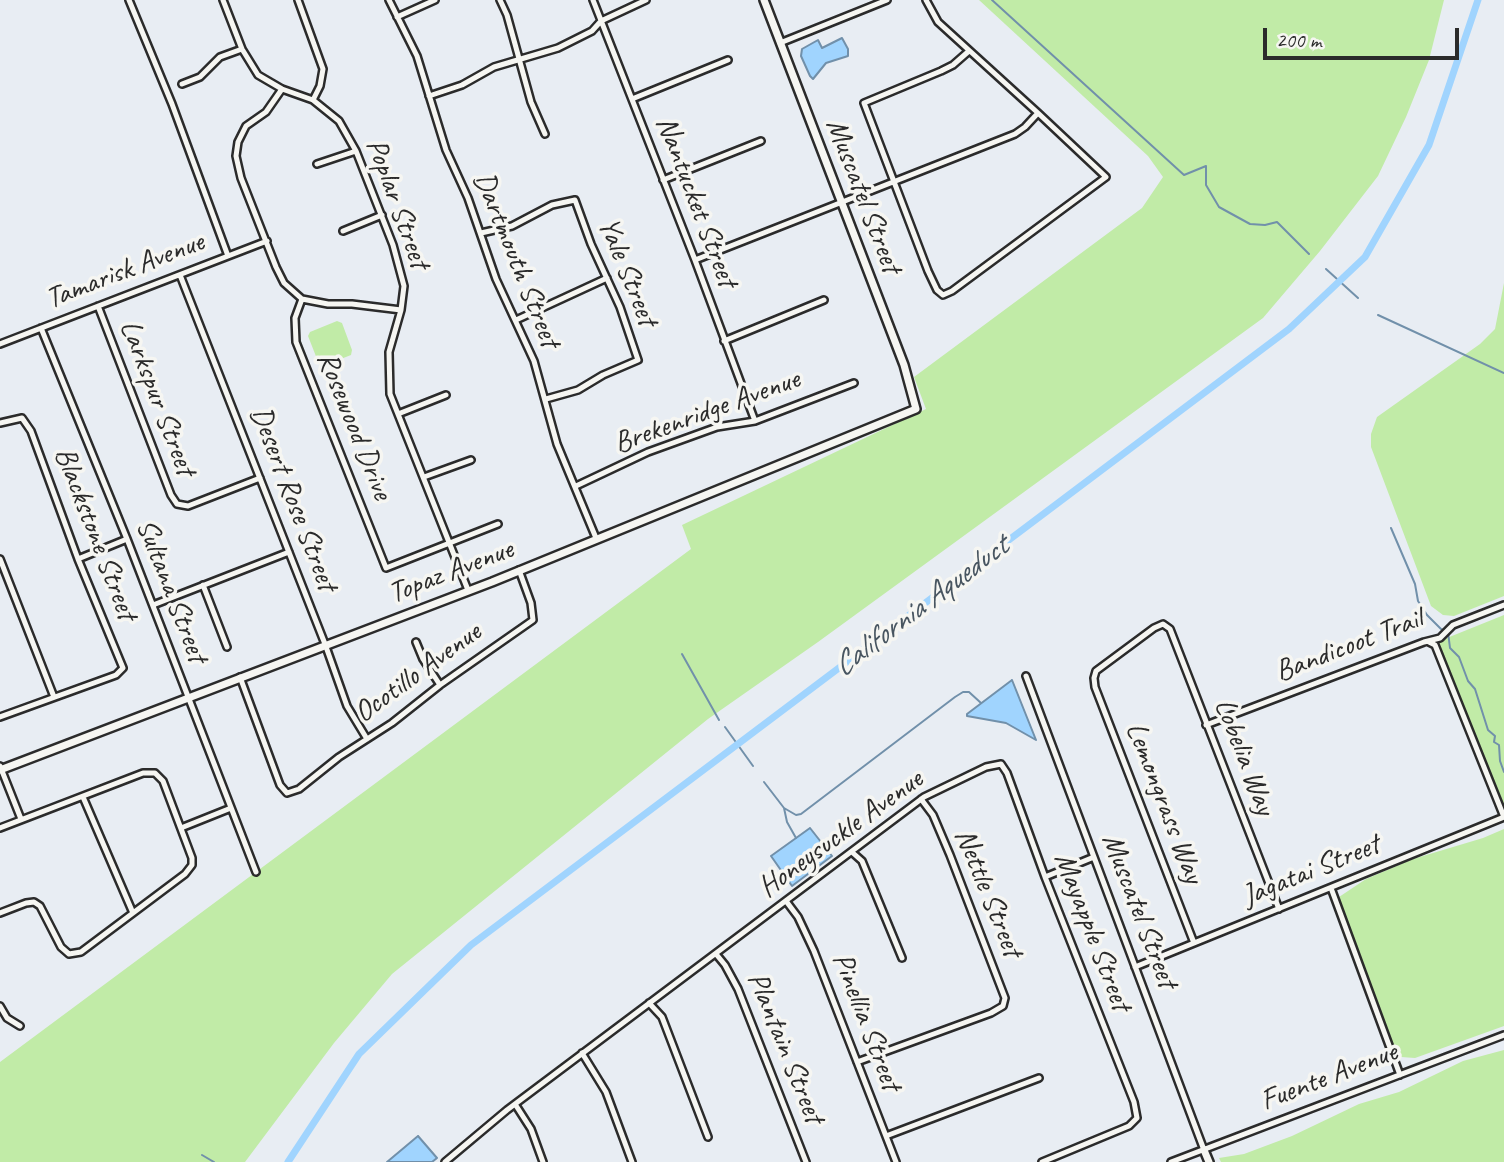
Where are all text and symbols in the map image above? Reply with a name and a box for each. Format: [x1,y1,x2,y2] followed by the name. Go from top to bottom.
[1266,14,1462,58] scale bar
[1276,27,1321,53] text: 200 m
[647,112,745,292] street label: Nantucket Street
[817,114,909,278] street label: Muscatel Street
[357,134,437,274] street label: Poplar Street
[465,167,567,353] street label: Dartmouth Street
[589,213,665,331] street label: Yale Street
[41,224,209,318] street label: Tamarisk Avenue
[111,315,203,481] street label: Larkspur Street
[308,347,400,505] street label: Rosewood Drive
[609,362,805,462] street label: Brekenridge Avenue
[241,402,345,596] street label: Desert Rose Street
[46,443,144,625] street label: Blackstone Street
[127,514,215,668] street label: Sultana Street
[825,528,1017,686] water label: California Aqueduct
[384,532,518,612] street label: Topaz Avenue
[1270,601,1428,691] street label: Bandicoot Trail
[347,615,489,731] street label: Ocotillo Avenue
[1205,694,1283,820] street label: Lobelia Way
[1117,718,1211,888] street label: Lemongrass Way
[752,762,930,906] street label: Honeysuckle Avenue
[946,824,1030,962] street label: Nettle Street
[1237,827,1385,915] street label: Jagatai Street
[1093,829,1185,993] street label: Muscatel Street
[1045,848,1139,1016] street label: Mayapple Street
[823,948,909,1096] street label: Pinellia Street
[738,967,832,1129] street label: Plantain Street
[1256,1034,1402,1120] street label: Fuente Avenue

